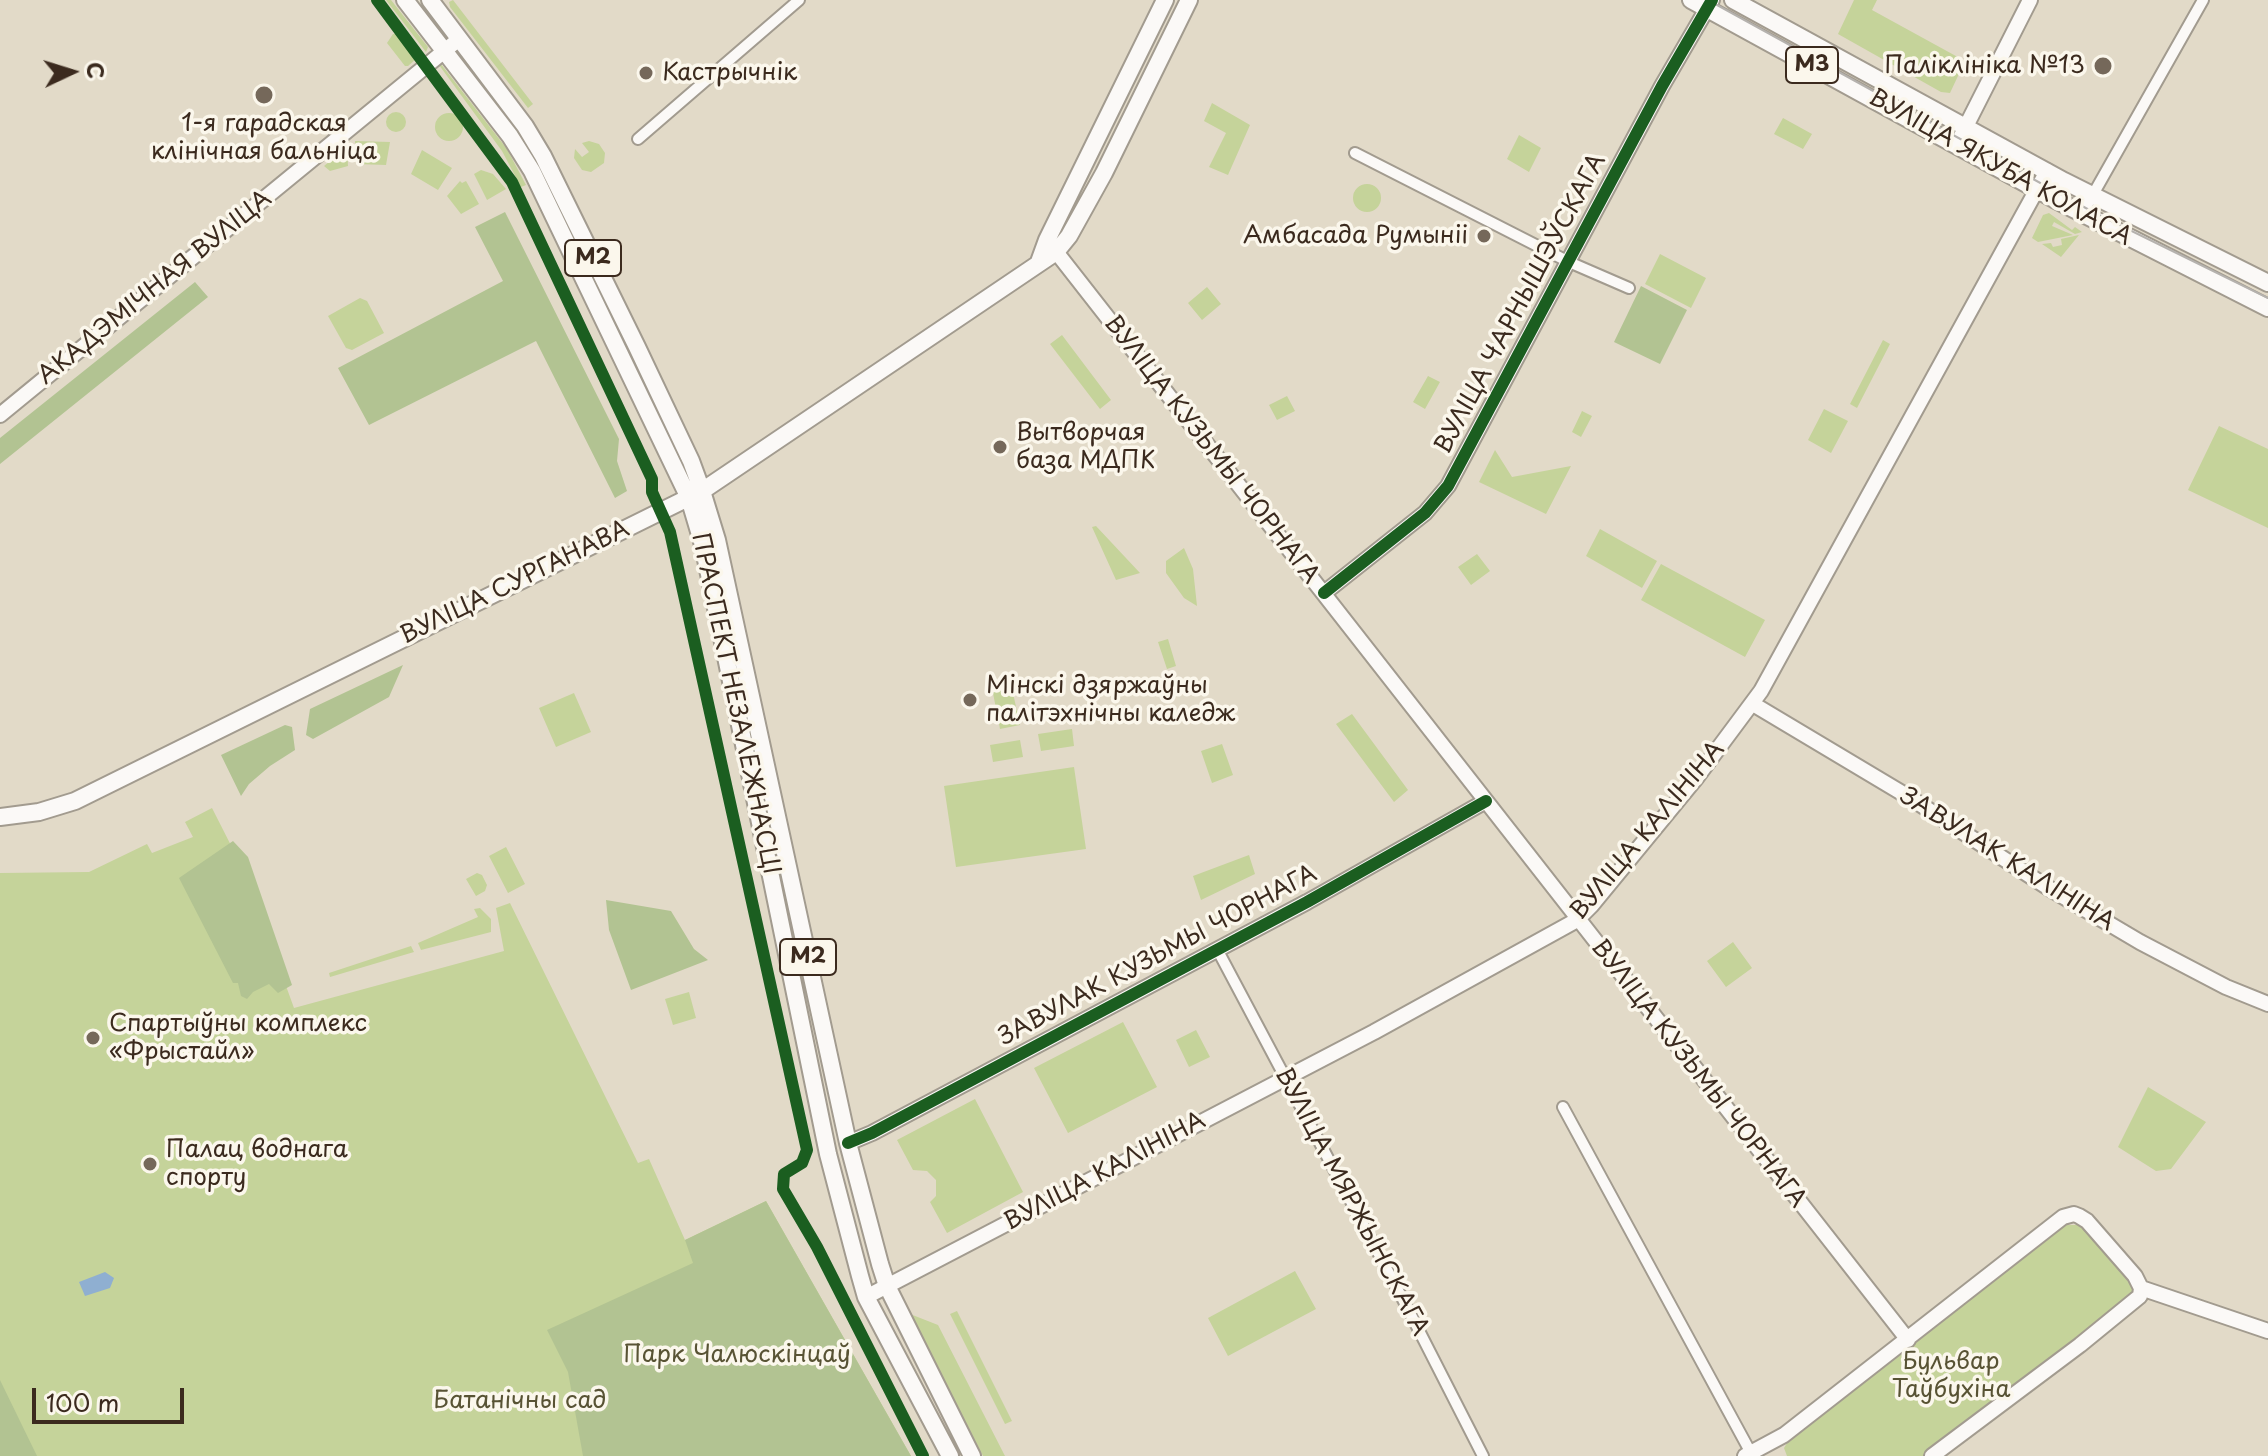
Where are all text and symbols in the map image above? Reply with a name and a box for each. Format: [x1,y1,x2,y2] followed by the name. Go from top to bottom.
[32,32,112,112] north arrow
[1786,47,1838,83] road number: М3
[1884,52,2085,80] place label: Паліклініка №13
[2092,55,2114,77] marker: Паліклініка №13
[662,59,797,87] place label: Кастрычнік
[79,61,113,80] text: С
[637,64,655,82] marker: Кастрычнік
[253,84,275,106] marker: 1-я гарадская клінічная бальніца
[1863,84,2137,252] street label: ВУЛІЦА ЯКУБА КОЛАСА
[151,110,377,166] place label: 1-я гарадская клінічная бальніца
[1430,149,1612,459] street label: ВУЛІЦА ЧАРНЫШЭЎСКАГА
[32,185,278,391] street label: АКАДЭМІЧНАЯ ВУЛІЦА
[1243,222,1468,250] place label: Амбасада Румыніі
[1475,227,1493,245] marker: Амбасада Румыніі
[565,240,621,276] road number: М2
[1097,310,1325,590] street label: ВУЛІЦА КУЗЬМЫ ЧОРНАГА
[1016,419,1155,475] place label: Вытворчая база МДПК
[991,438,1009,456] marker: Вытворчая база МДПК
[396,515,634,651] street label: ВУЛІЦА СУРГАНАВА
[685,531,785,877] street label: ПРАСПЕКТ НЕЗАЛЕЖНАСЦІ
[986,672,1235,728] place label: Мінскі дзяржаўны палітэхнічны каледж
[961,691,979,709] marker: Мінскі дзяржаўны палітэхнічны каледж
[1565,736,1731,926] street label: ВУЛІЦА КАЛІНІНА
[1894,782,2120,938] street label: ЗАВУЛАК КАЛІНІНА
[994,860,1322,1052] street label: ЗАВУЛАК КУЗЬМЫ ЧОРНАГА
[1584,934,1812,1214] street label: ВУЛІЦА КУЗЬМЫ ЧОРНАГА
[780,939,836,975] road number: М2
[109,1010,367,1066] place label: Спартыўны комплекс «Фрыстайл»
[84,1029,102,1047] marker: Спартыўны комплекс «Фрыстайл»
[1268,1063,1434,1341] street label: ВУЛІЦА МЯРЖЫНСКАГА
[999,1107,1211,1237] street label: ВУЛІЦА КАЛІНІНА
[166,1136,348,1192] place label: Палац воднага спорту
[141,1155,159,1173] marker: Палац воднага спорту
[623,1341,851,1369] park label: Парк Чалюскінцаў
[1892,1348,2010,1404] park label: Бульвар Таўбухіна
[36,1372,188,1422] scale bar
[46,1384,119,1420] text: 100 m
[434,1387,606,1415] park label: Батанічны сад

